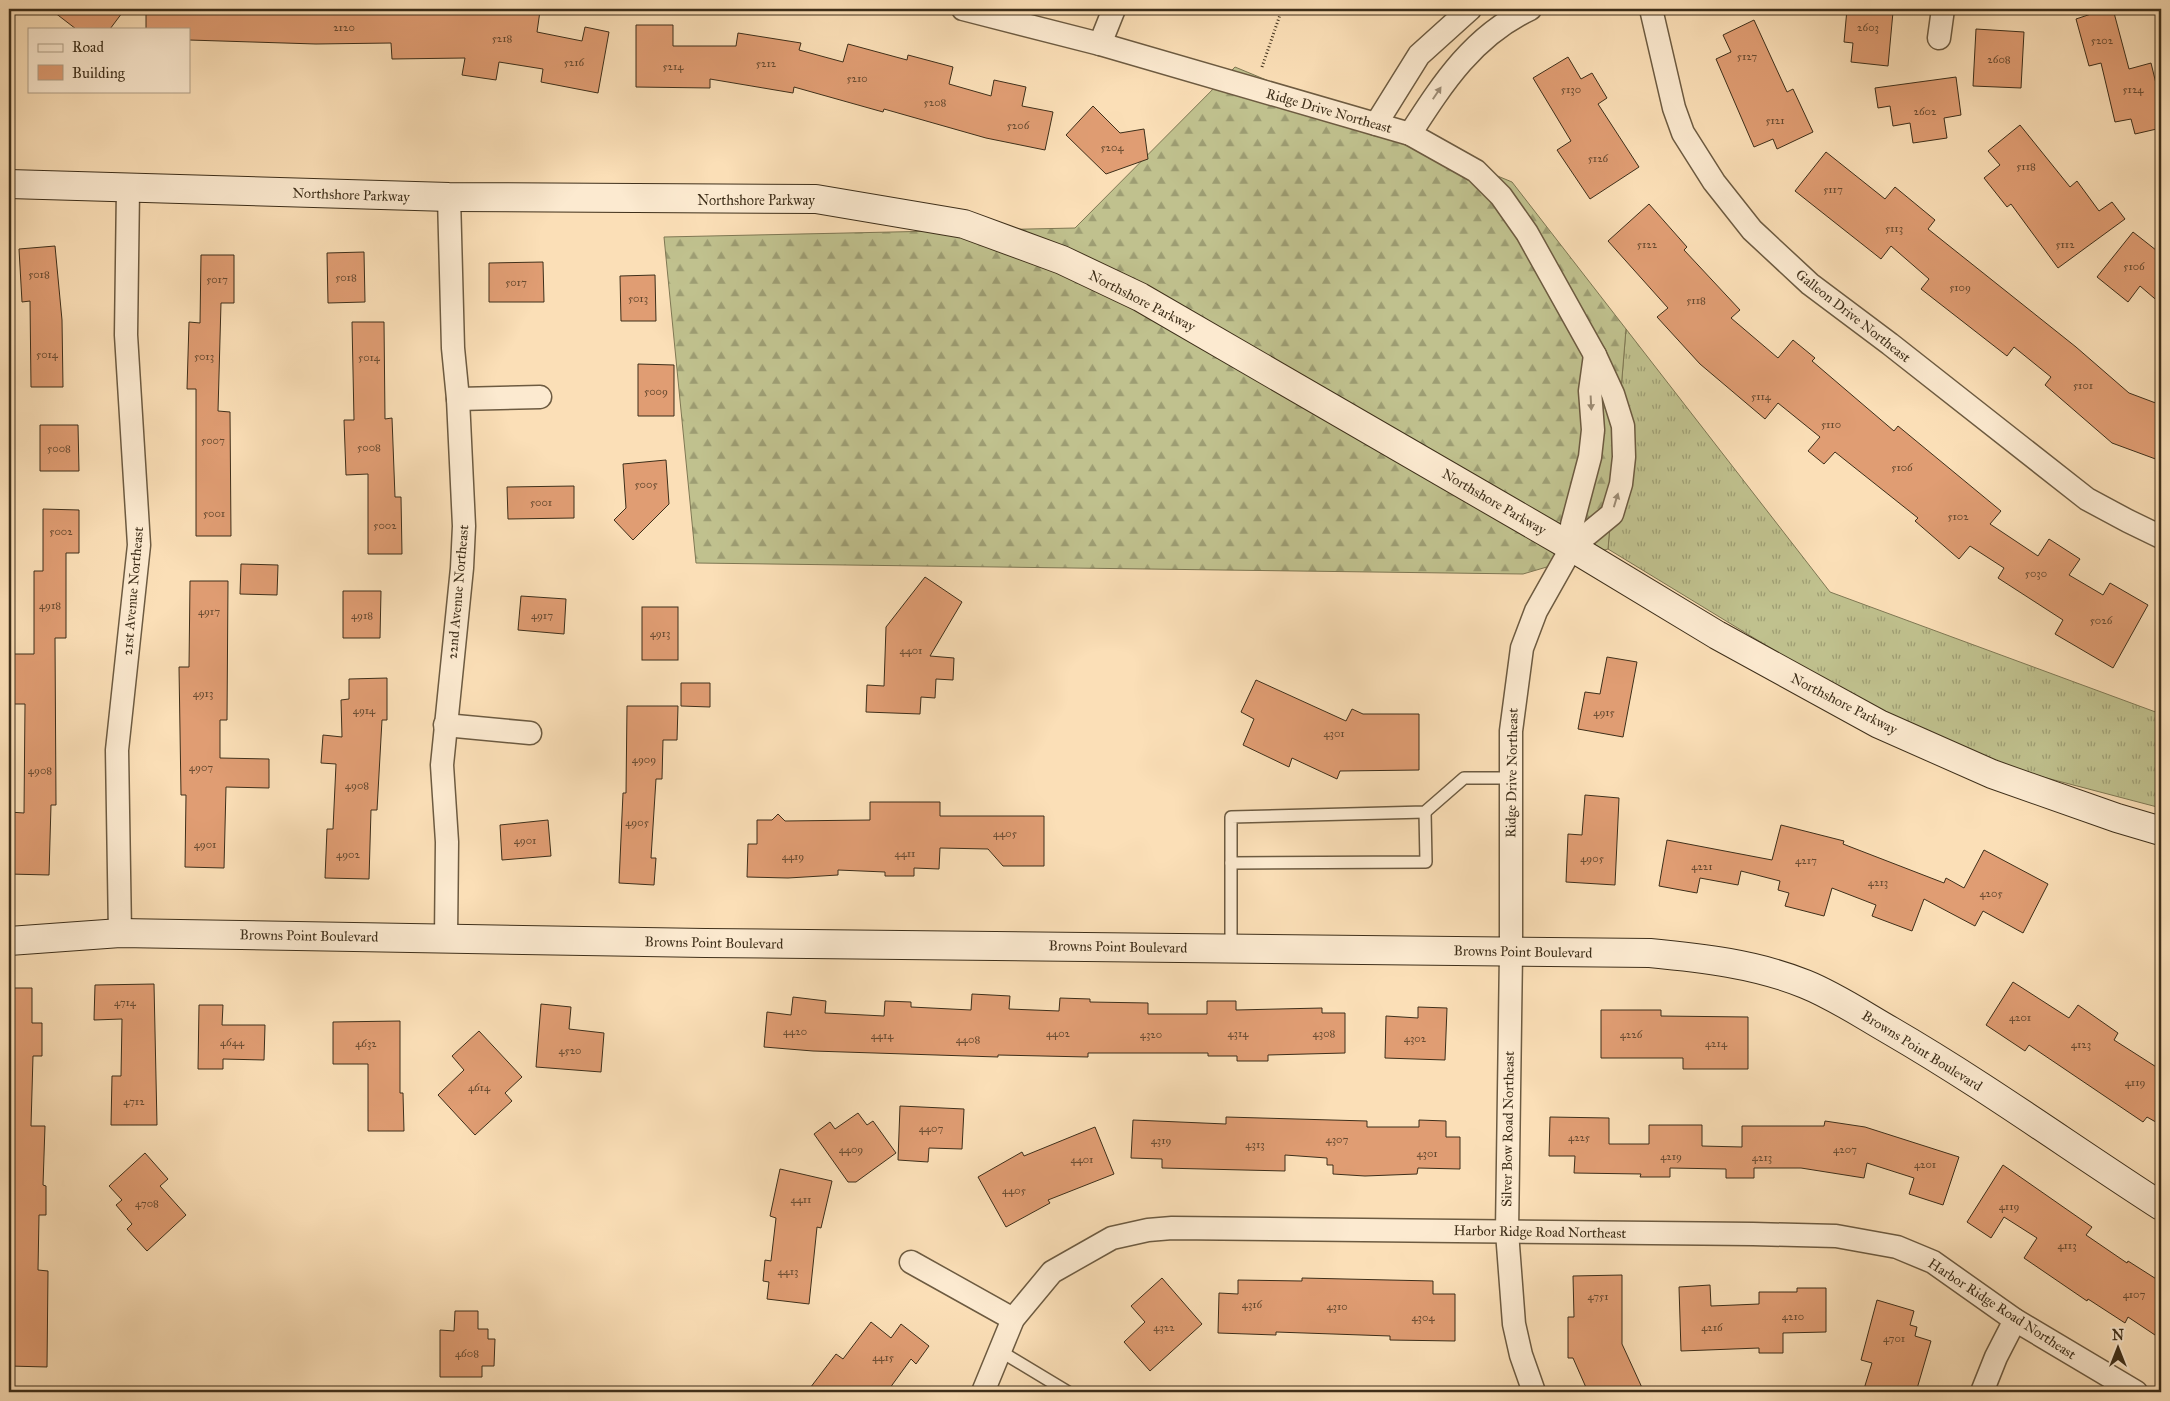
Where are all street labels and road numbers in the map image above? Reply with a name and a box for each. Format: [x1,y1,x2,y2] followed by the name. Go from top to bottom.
[1264,85,1394,137] street label: Ridge Drive Northeast
[292,184,410,206] street label: Northshore Parkway
[697,192,815,209] street label: Northshore Parkway
[1792,266,1914,366] street label: Galleon Drive Northeast
[1086,267,1199,335] street label: Northshore Parkway
[1439,465,1549,539] street label: Northshore Parkway
[444,524,472,660] street label: 22nd Avenue Northeast
[119,526,147,656] street label: 21st Avenue Northeast
[1788,670,1901,738] street label: Northshore Parkway
[1502,708,1522,838] street label: Ridge Drive Northeast
[239,926,379,946] street label: Browns Point Boulevard
[644,933,784,953] street label: Browns Point Boulevard
[1048,937,1188,957] street label: Browns Point Boulevard
[1453,942,1593,962] street label: Browns Point Boulevard
[1859,1007,1985,1095] street label: Browns Point Boulevard
[1498,1051,1518,1207] street label: Silver Bow Road Northeast
[1453,1222,1627,1242] street label: Harbor Ridge Road Northeast
[1925,1255,2079,1363] street label: Harbor Ridge Road Northeast

